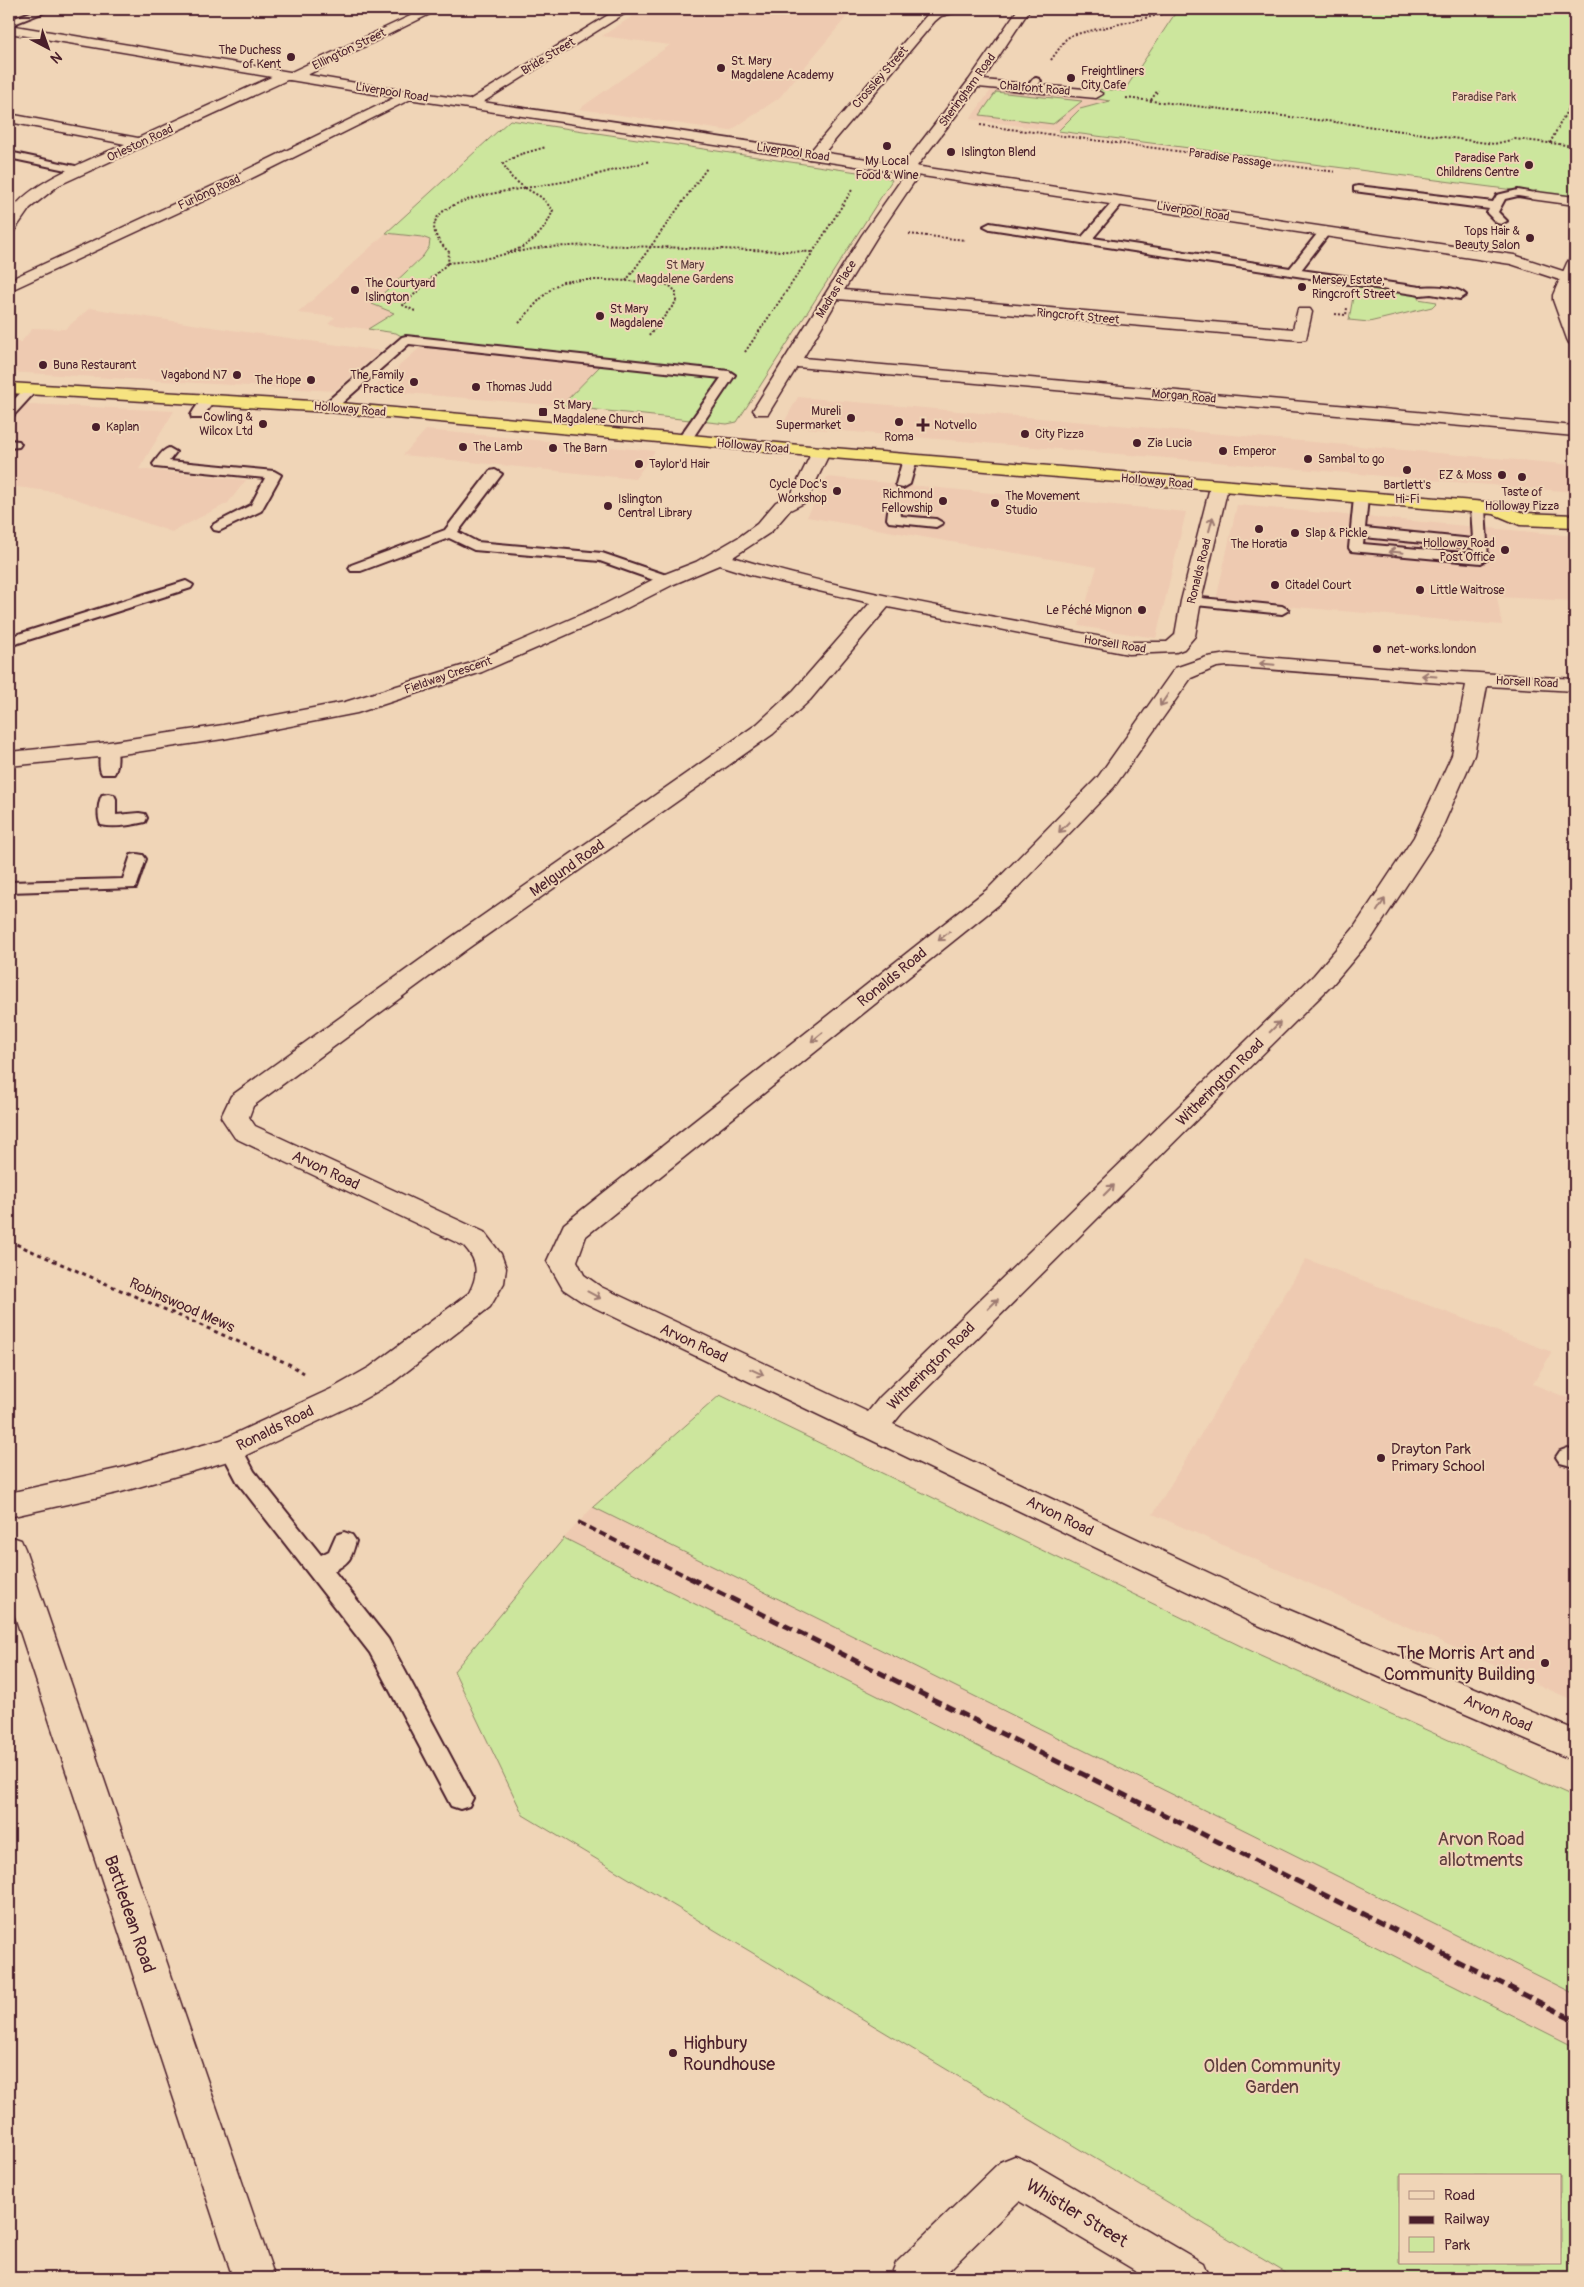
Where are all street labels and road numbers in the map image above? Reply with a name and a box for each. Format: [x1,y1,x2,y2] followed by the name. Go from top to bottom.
[310,25,389,74] street label: Ellington Street
[519,34,578,78] street label: Bride Street
[849,43,912,112] street label: Crossley Street
[936,51,999,130] street label: Sheringham Road
[999,78,1071,99] street label: Chalfont Road
[354,79,430,106] street label: Liverpool Road
[105,122,176,165] street label: Orleston Road
[755,140,831,165] street label: Liverpool Road
[1188,145,1272,172] street label: Paradise Passage
[176,171,243,213] street label: Furlong Road
[1155,198,1231,225] street label: Liverpool Road
[813,258,860,321] street label: Madras Place
[1036,305,1120,328] street label: Ringcroft Street
[1151,386,1217,407] street label: Morgan Road
[313,399,387,420] street label: Holloway Road
[716,436,790,457] street label: Holloway Road
[1120,471,1194,492] street label: Holloway Road
[1184,537,1215,606] street label: Ronalds Road
[1083,632,1147,657] street label: Horsell Road
[402,653,494,697] street label: Fieldway Crescent
[1495,673,1559,692] street label: Horsell Road
[526,836,608,901] street label: Melgund Road
[854,944,931,1011] street label: Ronalds Road
[1172,1034,1268,1130] street label: Witherington Road
[289,1147,363,1194] street label: Arvon Road
[126,1274,238,1337] street label: Robinswood Mews
[883,1318,979,1414] street label: Witherington Road
[657,1320,731,1367] street label: Arvon Road
[233,1401,317,1455] street label: Ronalds Road
[1023,1492,1097,1541] street label: Arvon Road
[1461,1691,1535,1736] street label: Arvon Road
[99,1852,160,1976] street label: Battledean Road
[1022,2174,1133,2253] street label: Whistler Street

